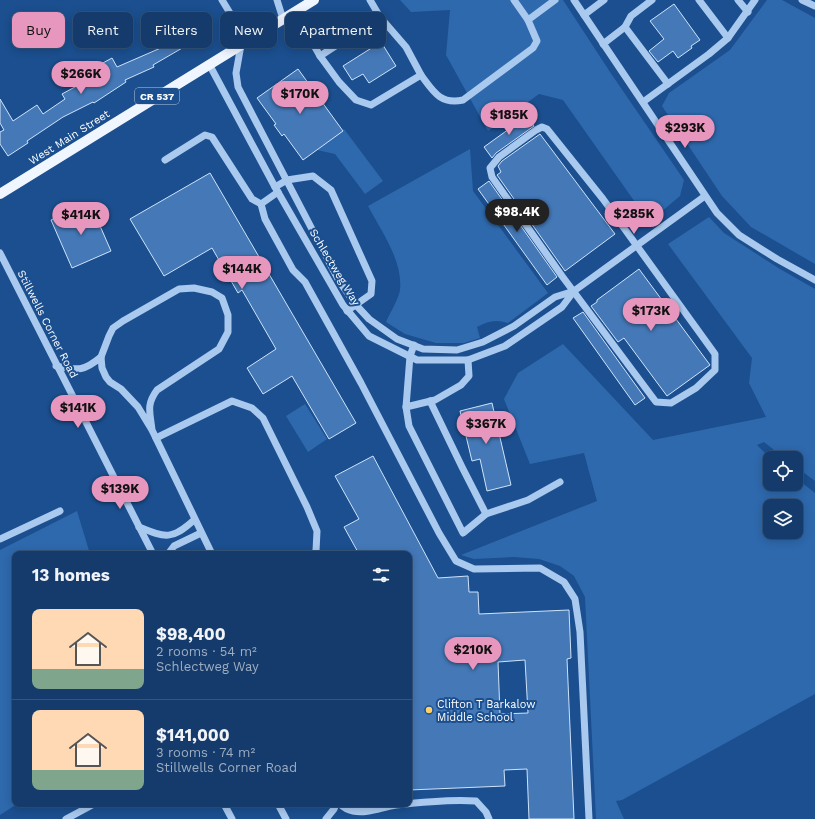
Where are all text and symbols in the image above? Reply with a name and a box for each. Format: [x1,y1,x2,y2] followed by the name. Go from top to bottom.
[12,12,65,48] chip: Buy
[73,12,133,48] chip: Rent
[141,12,212,48] chip: Filters
[220,12,277,48] chip: New
[285,12,386,48] chip: Apartment
[53,61,109,95] pin: $266K
[60,66,102,81] text: $266K
[272,81,328,115] pin: $170K
[281,86,319,101] text: $170K
[135,88,179,104] road number: CR 537
[481,102,537,136] pin: $185K
[26,107,112,168] street label: West Main Street
[490,107,528,122] text: $185K
[657,115,713,149] pin: $293K
[665,120,705,135] text: $293K
[484,199,550,233] pin: $98.4K
[606,201,662,235] pin: $285K
[53,202,109,236] pin: $414K
[494,204,540,219] text: $98.4K
[614,206,654,221] text: $285K
[61,207,101,222] text: $414K
[307,227,363,308] street label: Schlectweg Way
[214,256,270,290] pin: $144K
[222,261,262,276] text: $144K
[15,268,80,380] street label: Stillwells Corner Road
[623,298,679,332] pin: $173K
[632,303,670,318] text: $173K
[50,395,106,429] pin: $141K
[60,400,96,415] text: $141K
[458,411,514,445] pin: $367K
[466,416,506,431] text: $367K
[763,451,803,539] map controls
[763,451,803,491] button: locate
[92,476,148,510] pin: $139K
[101,481,139,496] text: $139K
[763,499,803,539] button: layers
[370,564,392,586] icon: filters
[32,565,110,585] text: 13 homes
[156,624,226,644] text: $98,400
[64,625,112,673] icon: home
[445,637,501,671] pin: $210K
[453,642,493,657] text: $210K
[156,644,257,659] text: 2 rooms · 54 m²
[156,659,259,674] text: Schlectweg Way
[437,698,535,724] place label: Clifton T Barkalow Middle School
[424,705,434,715] marker: Clifton T Barkalow Middle School
[156,725,230,745] text: $141,000
[64,726,112,774] icon: home
[156,745,255,760] text: 3 rooms · 74 m²
[156,760,297,775] text: Stillwells Corner Road

